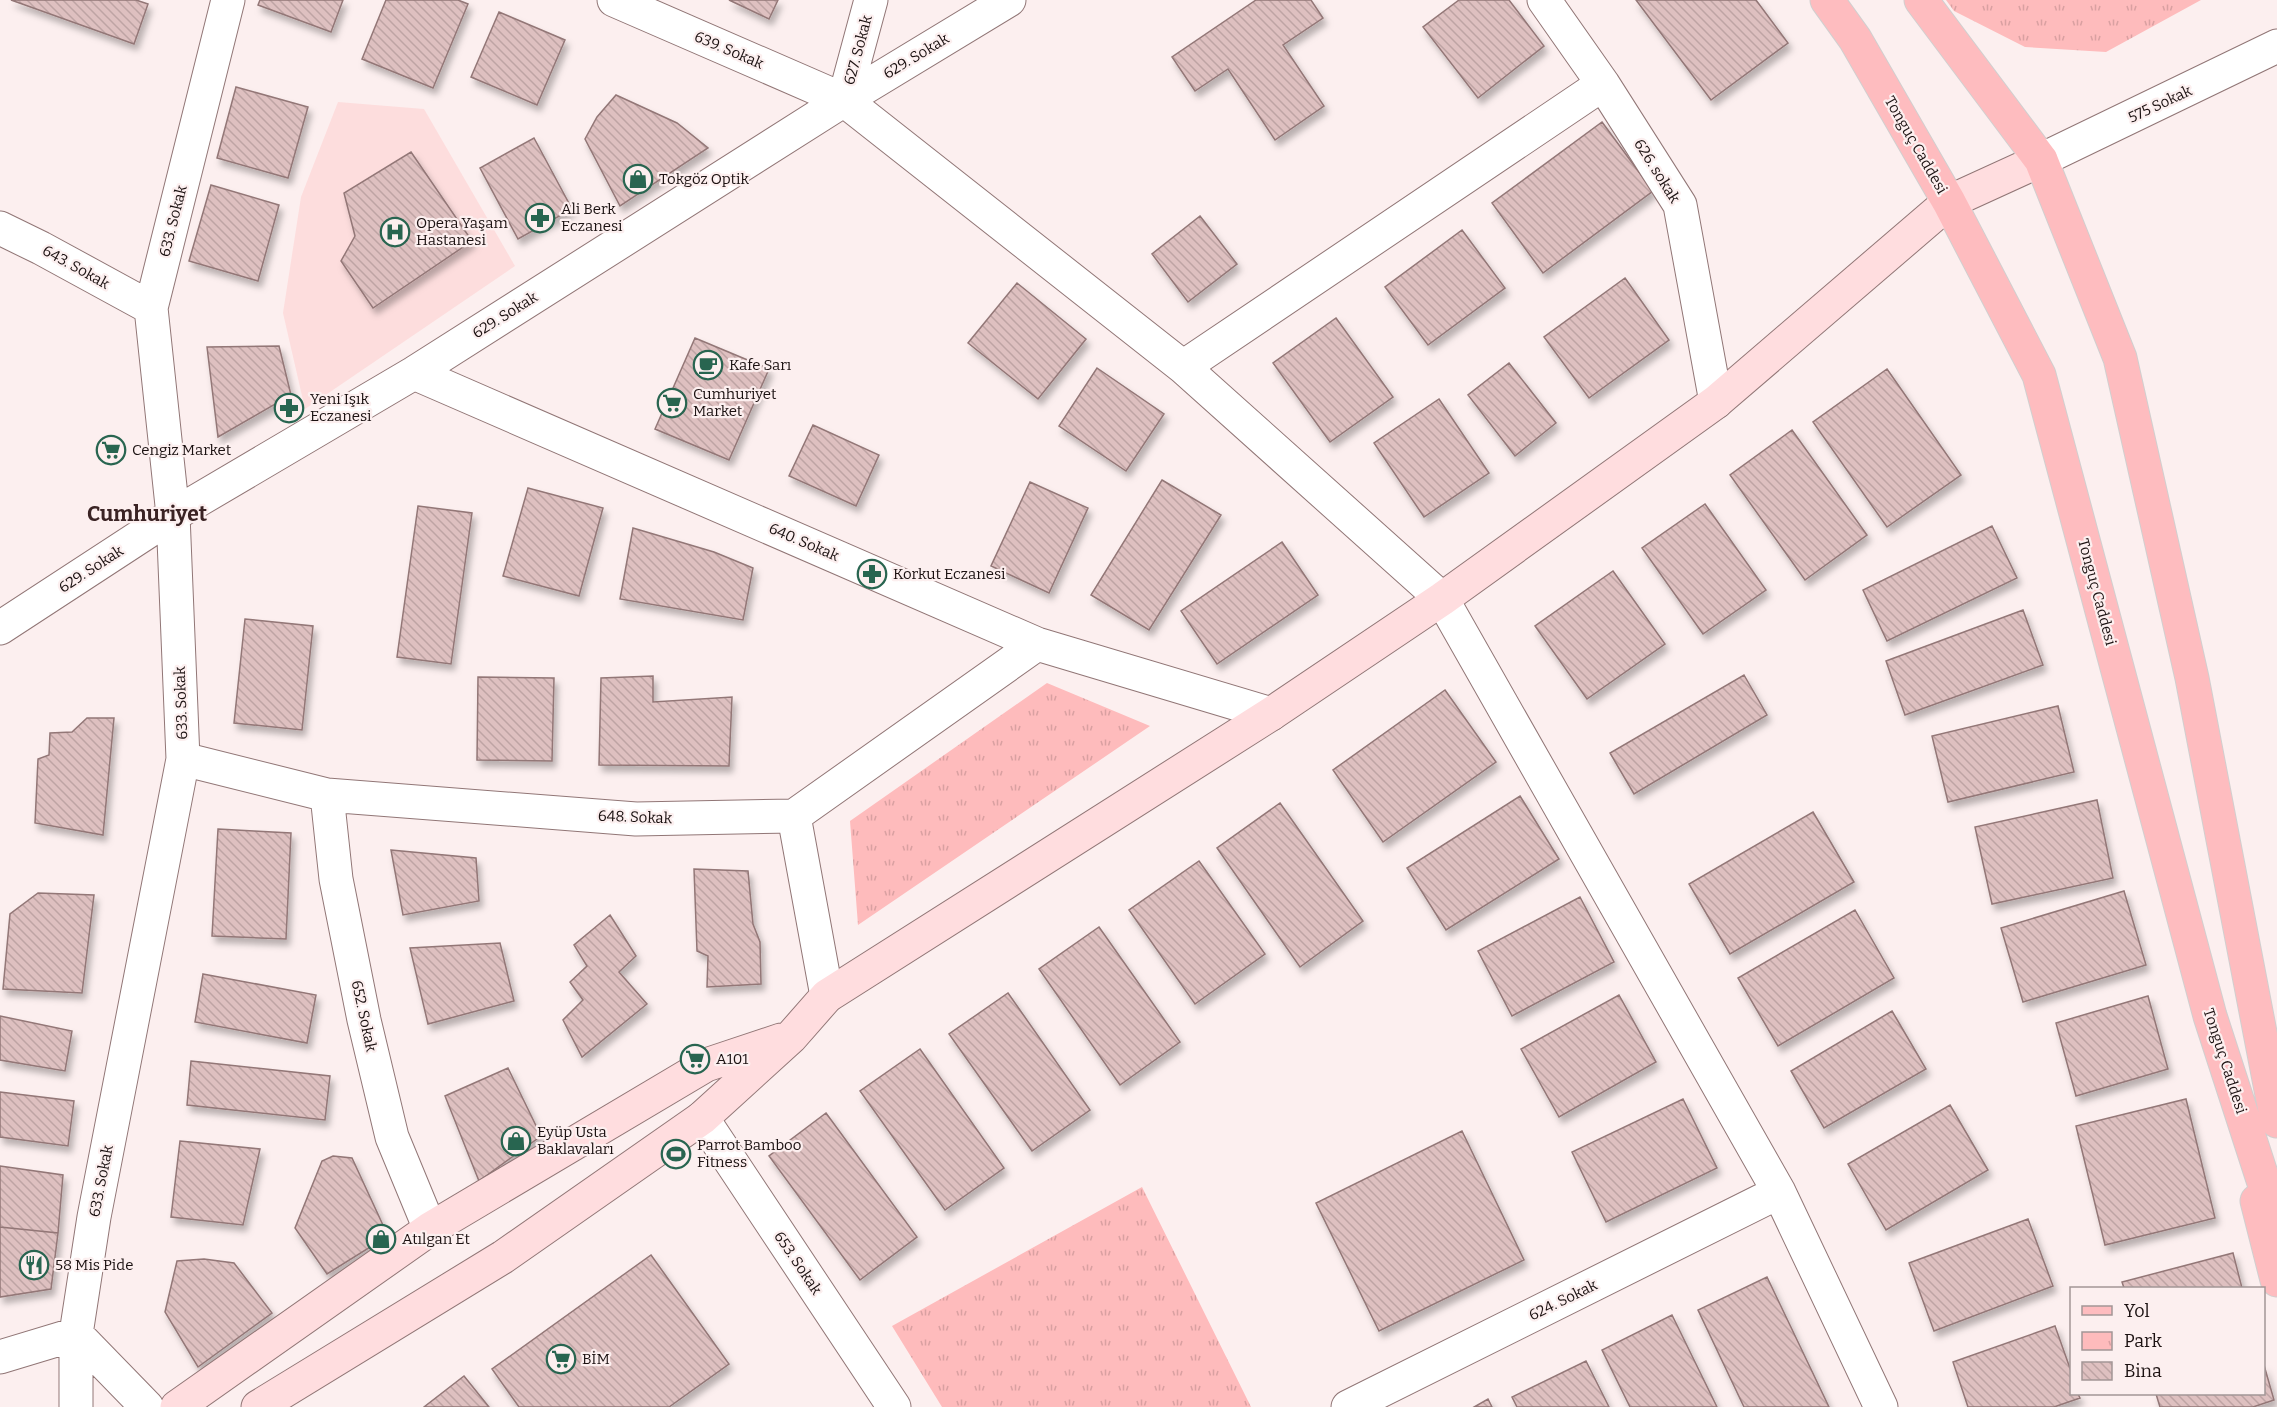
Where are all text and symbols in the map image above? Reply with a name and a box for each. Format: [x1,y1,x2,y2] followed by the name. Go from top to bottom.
[840,13,876,87] street label: 627. Sokak
[692,27,767,73] street label: 639. Sokak
[880,29,952,83] street label: 629. Sokak
[2125,81,2195,127] street label: 575 Sokak
[1881,93,1951,197] street label: Tonguç Caddesi
[1630,136,1684,207] street label: 626. sokak
[622,163,654,195] shop icon: Tokgöz Optik
[659,170,749,188] place label: Tokgöz Optik
[155,183,191,259] street label: 633. Sokak
[561,200,623,235] place label: Ali Berk Eczanesi
[524,202,556,234] pharmacy icon: Ali Berk Eczanesi
[416,214,508,249] place label: Opera Yaşam Hastanesi
[379,216,411,248] hospital icon: Opera Yaşam Hastanesi
[39,241,113,293] street label: 643. Sokak
[469,288,541,342] street label: 629. Sokak
[692,349,724,381] cafe icon: Kafe Sarı
[729,356,792,374] place label: Kafe Sarı
[693,385,777,420] place label: Cumhuriyet Market
[656,387,688,419] supermarket icon: Cumhuriyet Market
[310,390,372,425] place label: Yeni Işık Eczanesi
[273,392,305,424] pharmacy icon: Yeni Işık Eczanesi
[95,434,127,466] supermarket icon: Cengiz Market
[132,441,232,459] place label: Cengiz Market
[87,501,208,527] district label: Cumhuriyet
[766,519,842,565] street label: 640. Sokak
[2074,537,2120,648] street label: Tonguç Caddesi
[55,541,127,596] street label: 629. Sokak
[856,558,888,590] pharmacy icon: Korkut Eczanesi
[893,565,1006,583] place label: Korkut Eczanesi
[171,666,191,740] street label: 633. Sokak
[598,807,673,827] street label: 648. Sokak
[348,979,380,1054] street label: 652. Sokak
[2199,1006,2251,1116] street label: Tonguç Caddesi
[679,1043,711,1075] supermarket icon: A101
[716,1050,748,1068] place label: A101
[537,1123,614,1158] place label: Eyüp Usta Baklavaları
[500,1125,532,1157] shop icon: Eyüp Usta Baklavaları
[697,1136,801,1171] place label: Parrot Bamboo Fitness
[660,1138,692,1170] sports icon: Parrot Bamboo Fitness
[85,1143,117,1219] street label: 633. Sokak
[365,1223,397,1255] shop icon: Atılgan Et
[770,1228,826,1298] street label: 653. Sokak
[402,1230,470,1248] place label: Atılgan Et
[18,1249,50,1281] restaurant icon: 58 Mis Pide
[55,1256,133,1274] place label: 58 Mis Pide
[1526,1275,1601,1324] street label: 624. Sokak
[2070,1287,2265,1395] legend
[2124,1300,2150,1322] text: Yol
[2124,1330,2163,1352] text: Park
[545,1343,577,1375] supermarket icon: BİM
[582,1350,610,1368] place label: BİM
[2124,1360,2162,1382] text: Bina

